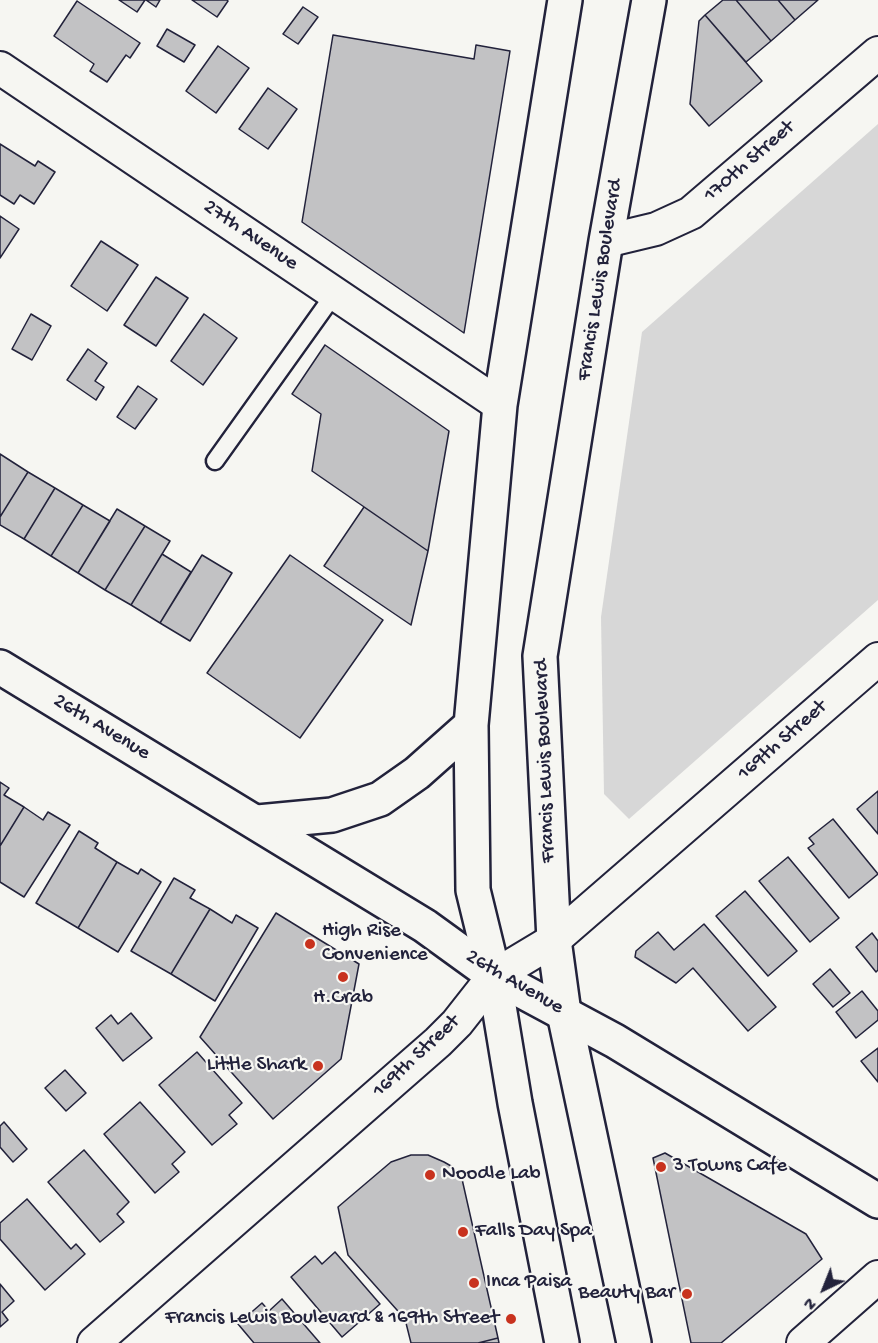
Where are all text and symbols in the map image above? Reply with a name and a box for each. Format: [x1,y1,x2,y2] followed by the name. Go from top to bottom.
[699,116,801,208] street label: 170th Street
[573,177,629,383] street label: Francis Lewis Boulevard
[198,195,302,277] street label: 27th Avenue
[530,659,562,863] street label: Francis Lewis Boulevard
[48,689,154,767] street label: 26th Avenue
[733,695,833,787] street label: 169th Street
[322,919,428,969] place label: High Rise Convenience
[303,937,317,951] marker: High Rise Convenience
[461,945,567,1021] street label: 26th Avenue
[336,970,350,984] marker: H.Crab
[313,986,373,1012] place label: H.Crab
[368,1010,466,1104] street label: 169th Street
[207,1053,306,1079] place label: Little Shark
[311,1059,325,1073] marker: Little Shark
[673,1154,787,1180] place label: 3 Towns Cafe
[654,1160,668,1174] marker: 3 Towns Cafe
[442,1162,541,1188] place label: Noodle Lab
[423,1168,437,1182] marker: Noodle Lab
[475,1219,592,1245] place label: Falls Day Spa
[456,1225,470,1239] marker: Falls Day Spa
[794,1259,854,1319] north arrow
[486,1270,572,1296] place label: Inca Paisa
[467,1276,481,1290] marker: Inca Paisa
[578,1281,675,1307] place label: Beauty Bar
[680,1287,694,1301] marker: Beauty Bar
[801,1292,822,1313] text: N
[165,1306,499,1332] place label: Francis Lewis Boulevard & 169th Street
[504,1312,518,1326] marker: Francis Lewis Boulevard & 169th Street

